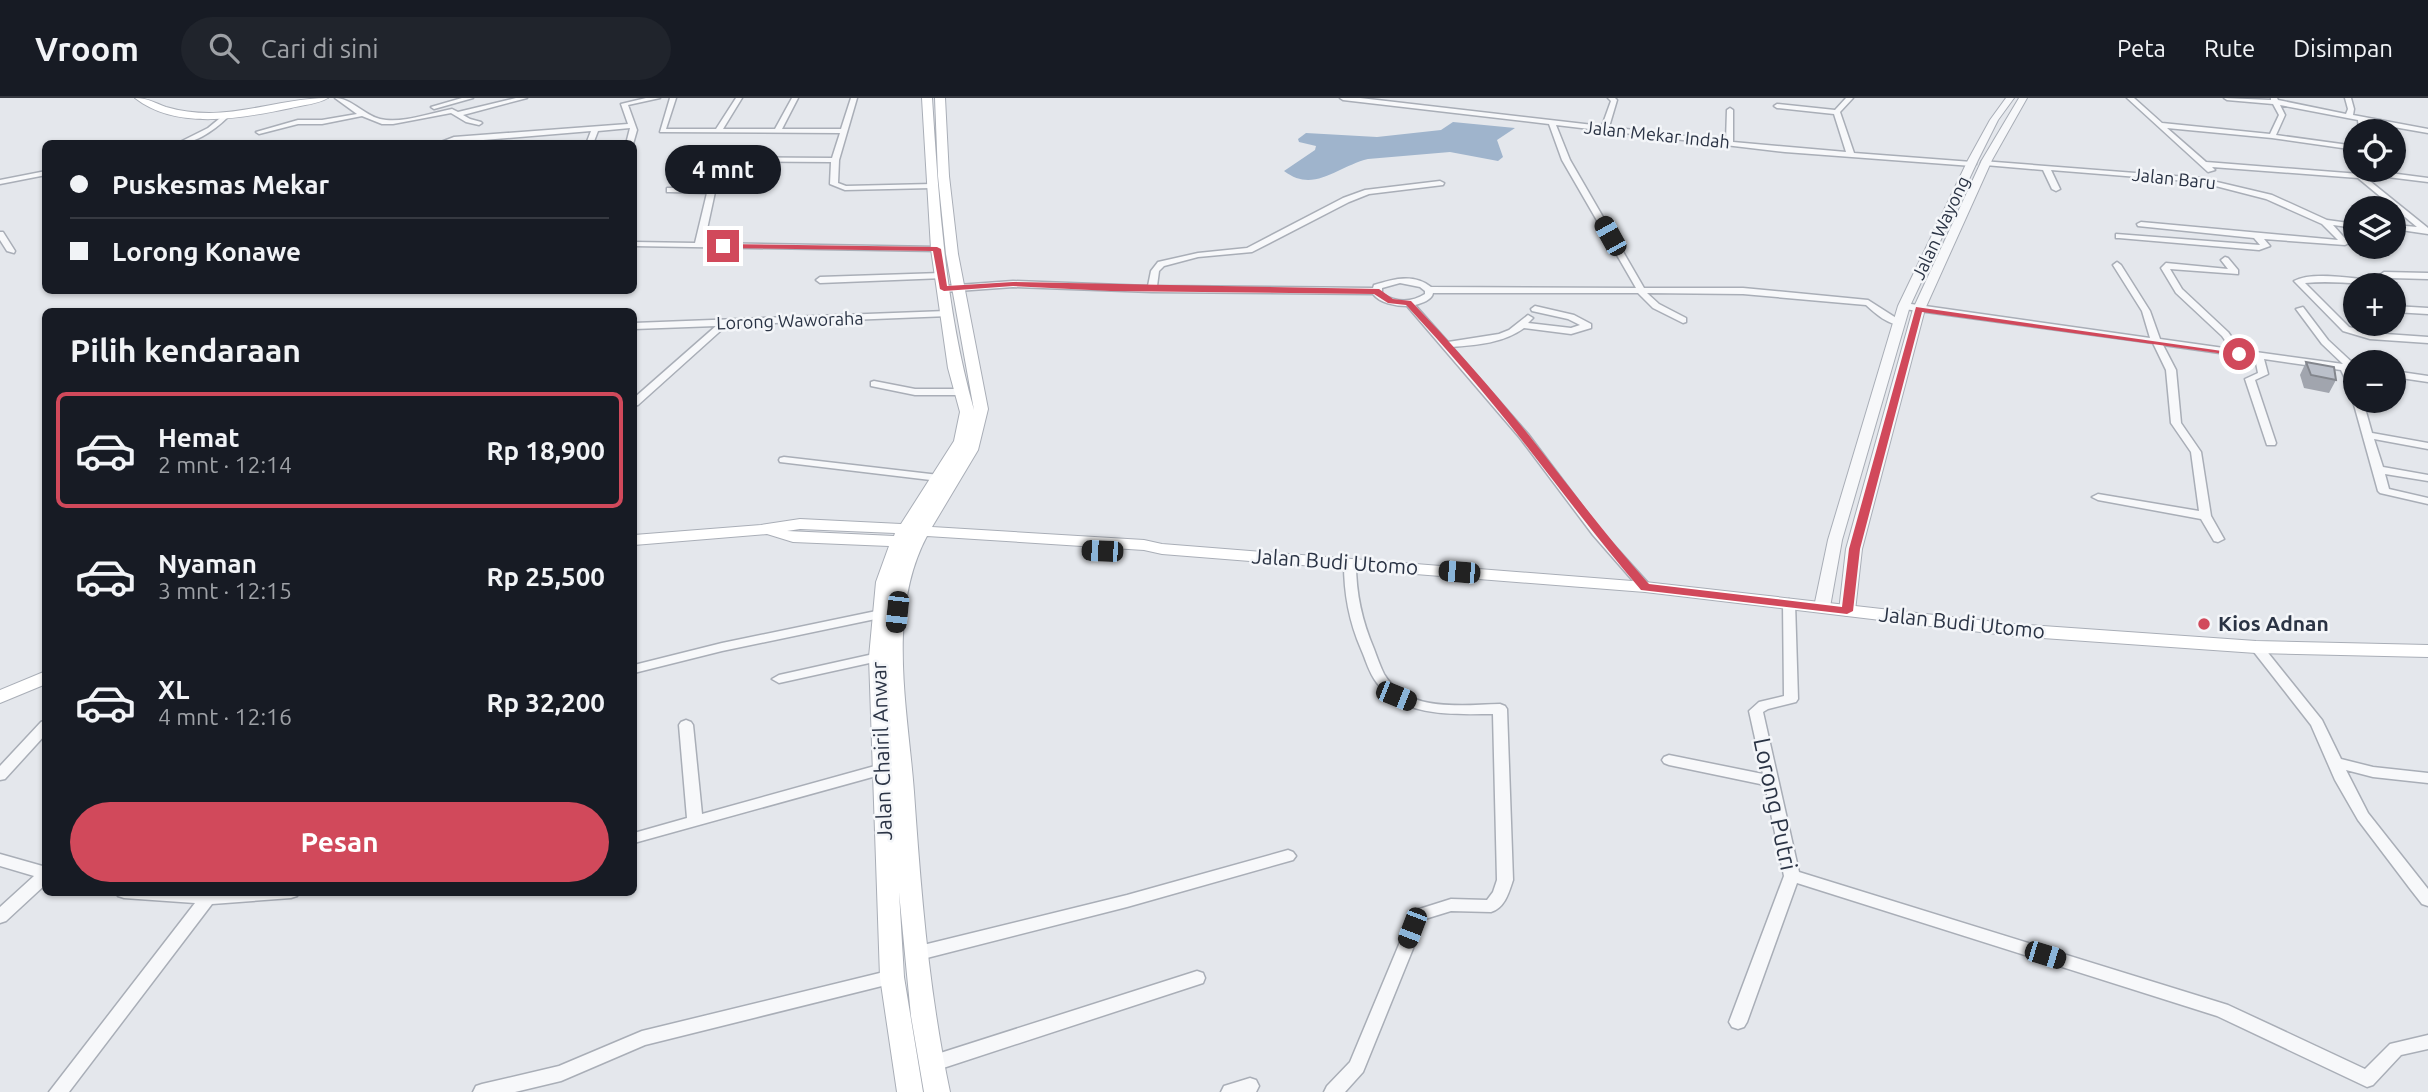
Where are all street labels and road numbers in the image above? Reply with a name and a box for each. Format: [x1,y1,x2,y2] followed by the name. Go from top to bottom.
[1583,116,1731,152] street label: Jalan Mekar Indah
[2131,164,2217,192] street label: Jalan Baru
[1907,173,1973,282] street label: Jalan Wayong
[716,307,864,333] street label: Lorong Waworaha
[1251,543,1419,579] street label: Jalan Budi Utomo
[1878,601,2046,643] street label: Jalan Budi Utomo
[866,661,896,841] street label: Jalan Chairil Anwar
[1748,735,1803,873] street label: Lorong Putri

